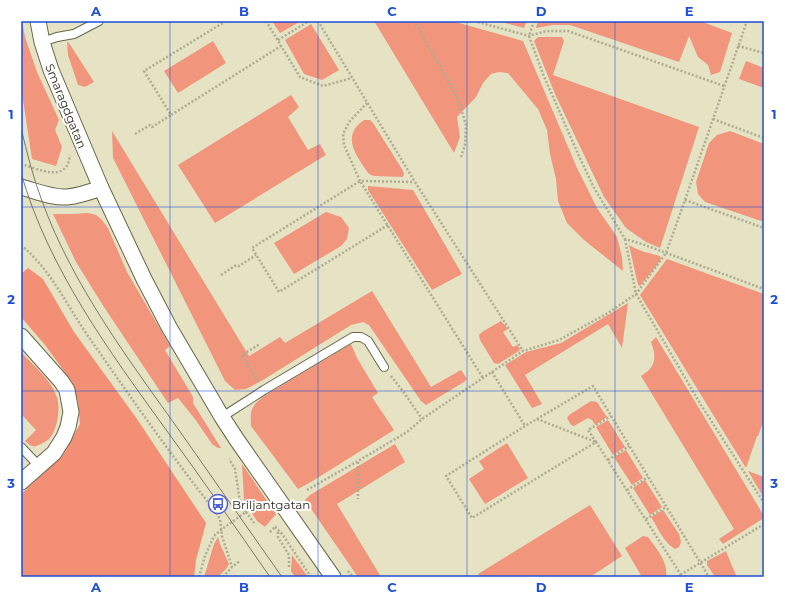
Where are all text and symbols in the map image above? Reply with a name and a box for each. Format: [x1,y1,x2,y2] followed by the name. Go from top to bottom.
[90,3,102,19] text: A
[239,3,249,19] text: B
[387,3,397,19] text: C
[536,3,547,19] text: D
[685,3,694,19] text: E
[42,61,90,151] street label: Smaragdgatan
[8,106,14,122] text: 1
[771,106,777,122] text: 1
[7,291,15,307] text: 2
[770,291,778,307] text: 2
[6,475,15,491] text: 3
[769,475,778,491] text: 3
[207,493,229,515] bus stop icon: Briljantgatan
[232,497,310,512] place label: Briljantgatan
[90,579,102,595] text: A
[239,579,249,595] text: B
[387,579,397,595] text: C
[536,579,547,595] text: D
[685,579,694,595] text: E

